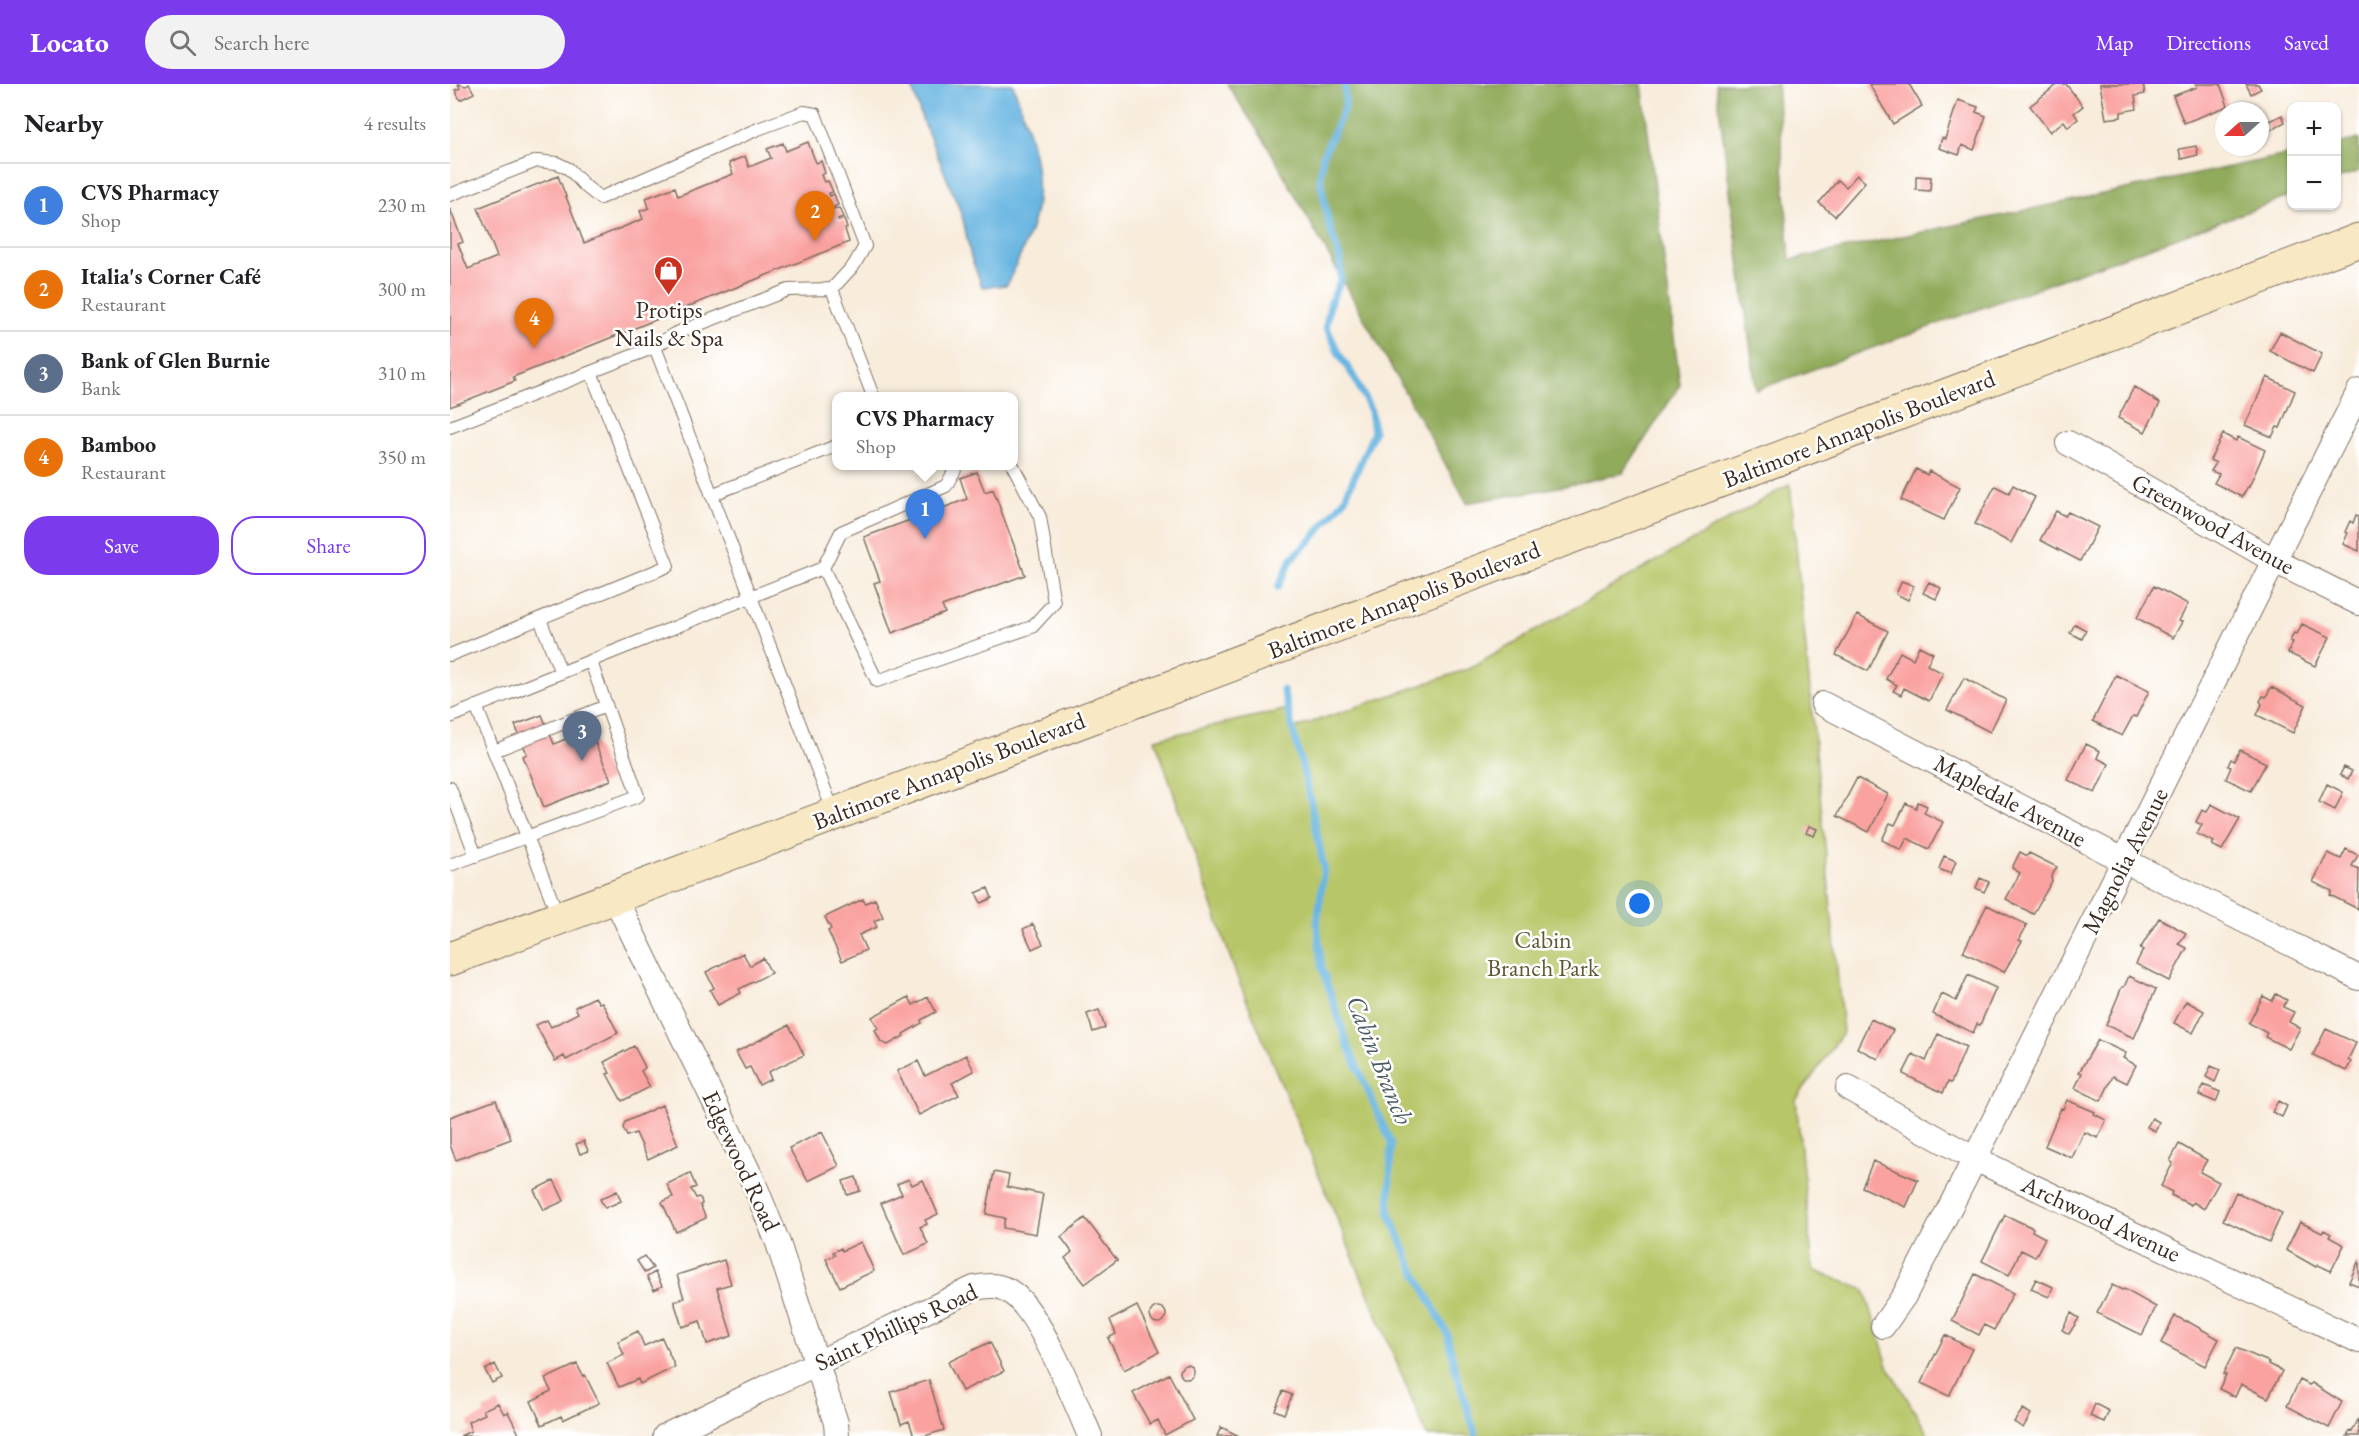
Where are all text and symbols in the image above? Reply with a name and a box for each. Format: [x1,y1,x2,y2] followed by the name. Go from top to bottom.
[145,15,565,69] search box
[30,24,109,60] text: Locato
[166,26,199,59] icon: search
[214,28,309,57] text: Search here
[2096,29,2133,56] text: Map
[2166,29,2251,56] text: Directions
[2284,29,2329,56] text: Saved
[2215,102,2269,156] north arrow
[2287,102,2341,210] map controls
[2287,102,2341,156] button: +
[24,106,104,140] text: Nearby
[363,110,426,136] text: 4 results
[2287,156,2341,210] button: −
[81,178,219,207] text: CVS Pharmacy
[38,192,49,218] text: 1
[378,192,426,218] text: 230 m
[796,192,835,241] pin: 2
[81,207,121,233] text: Shop
[653,254,685,296] shop icon: Protips Nails & Spa
[81,262,261,291] text: Italia's Corner Café
[38,276,49,302] text: 2
[378,276,426,302] text: 300 m
[81,291,166,317] text: Restaurant
[615,294,724,353] place label: Protips Nails & Spa
[514,298,554,348] pin: 4
[81,346,270,375] text: Bank of Glen Burnie
[38,360,49,386] text: 3
[378,360,426,386] text: 310 m
[1718,362,2000,495] street label: Baltimore Annapolis Boulevard
[81,375,121,401] text: Bank
[832,392,1018,470] popup
[856,404,994,433] text: CVS Pharmacy
[81,430,156,459] text: Bamboo
[856,433,896,459] text: Shop
[38,444,49,470] text: 4
[378,444,426,470] text: 350 m
[81,459,166,485] text: Restaurant
[2126,466,2300,581] street label: Greenwood Avenue
[906,490,944,539] pin: 1
[24,516,219,575] button: Save
[231,516,426,575] button: Share
[1263,533,1545,666] street label: Baltimore Annapolis Boulevard
[808,704,1090,837] street label: Baltimore Annapolis Boulevard
[562,712,602,761] pin: 3
[1929,747,2092,854] street label: Mapledale Avenue
[2074,782,2175,939] street label: Magnolia Avenue
[1625,889,1654,918] your location
[1487,924,1600,983] park label: Cabin Branch Park
[1339,990,1421,1130] water label: Cabin Branch
[695,1086,788,1237] street label: Edgewood Road
[2016,1168,2186,1269] street label: Archwood Avenue
[810,1275,983,1378] street label: Saint Phillips Road

